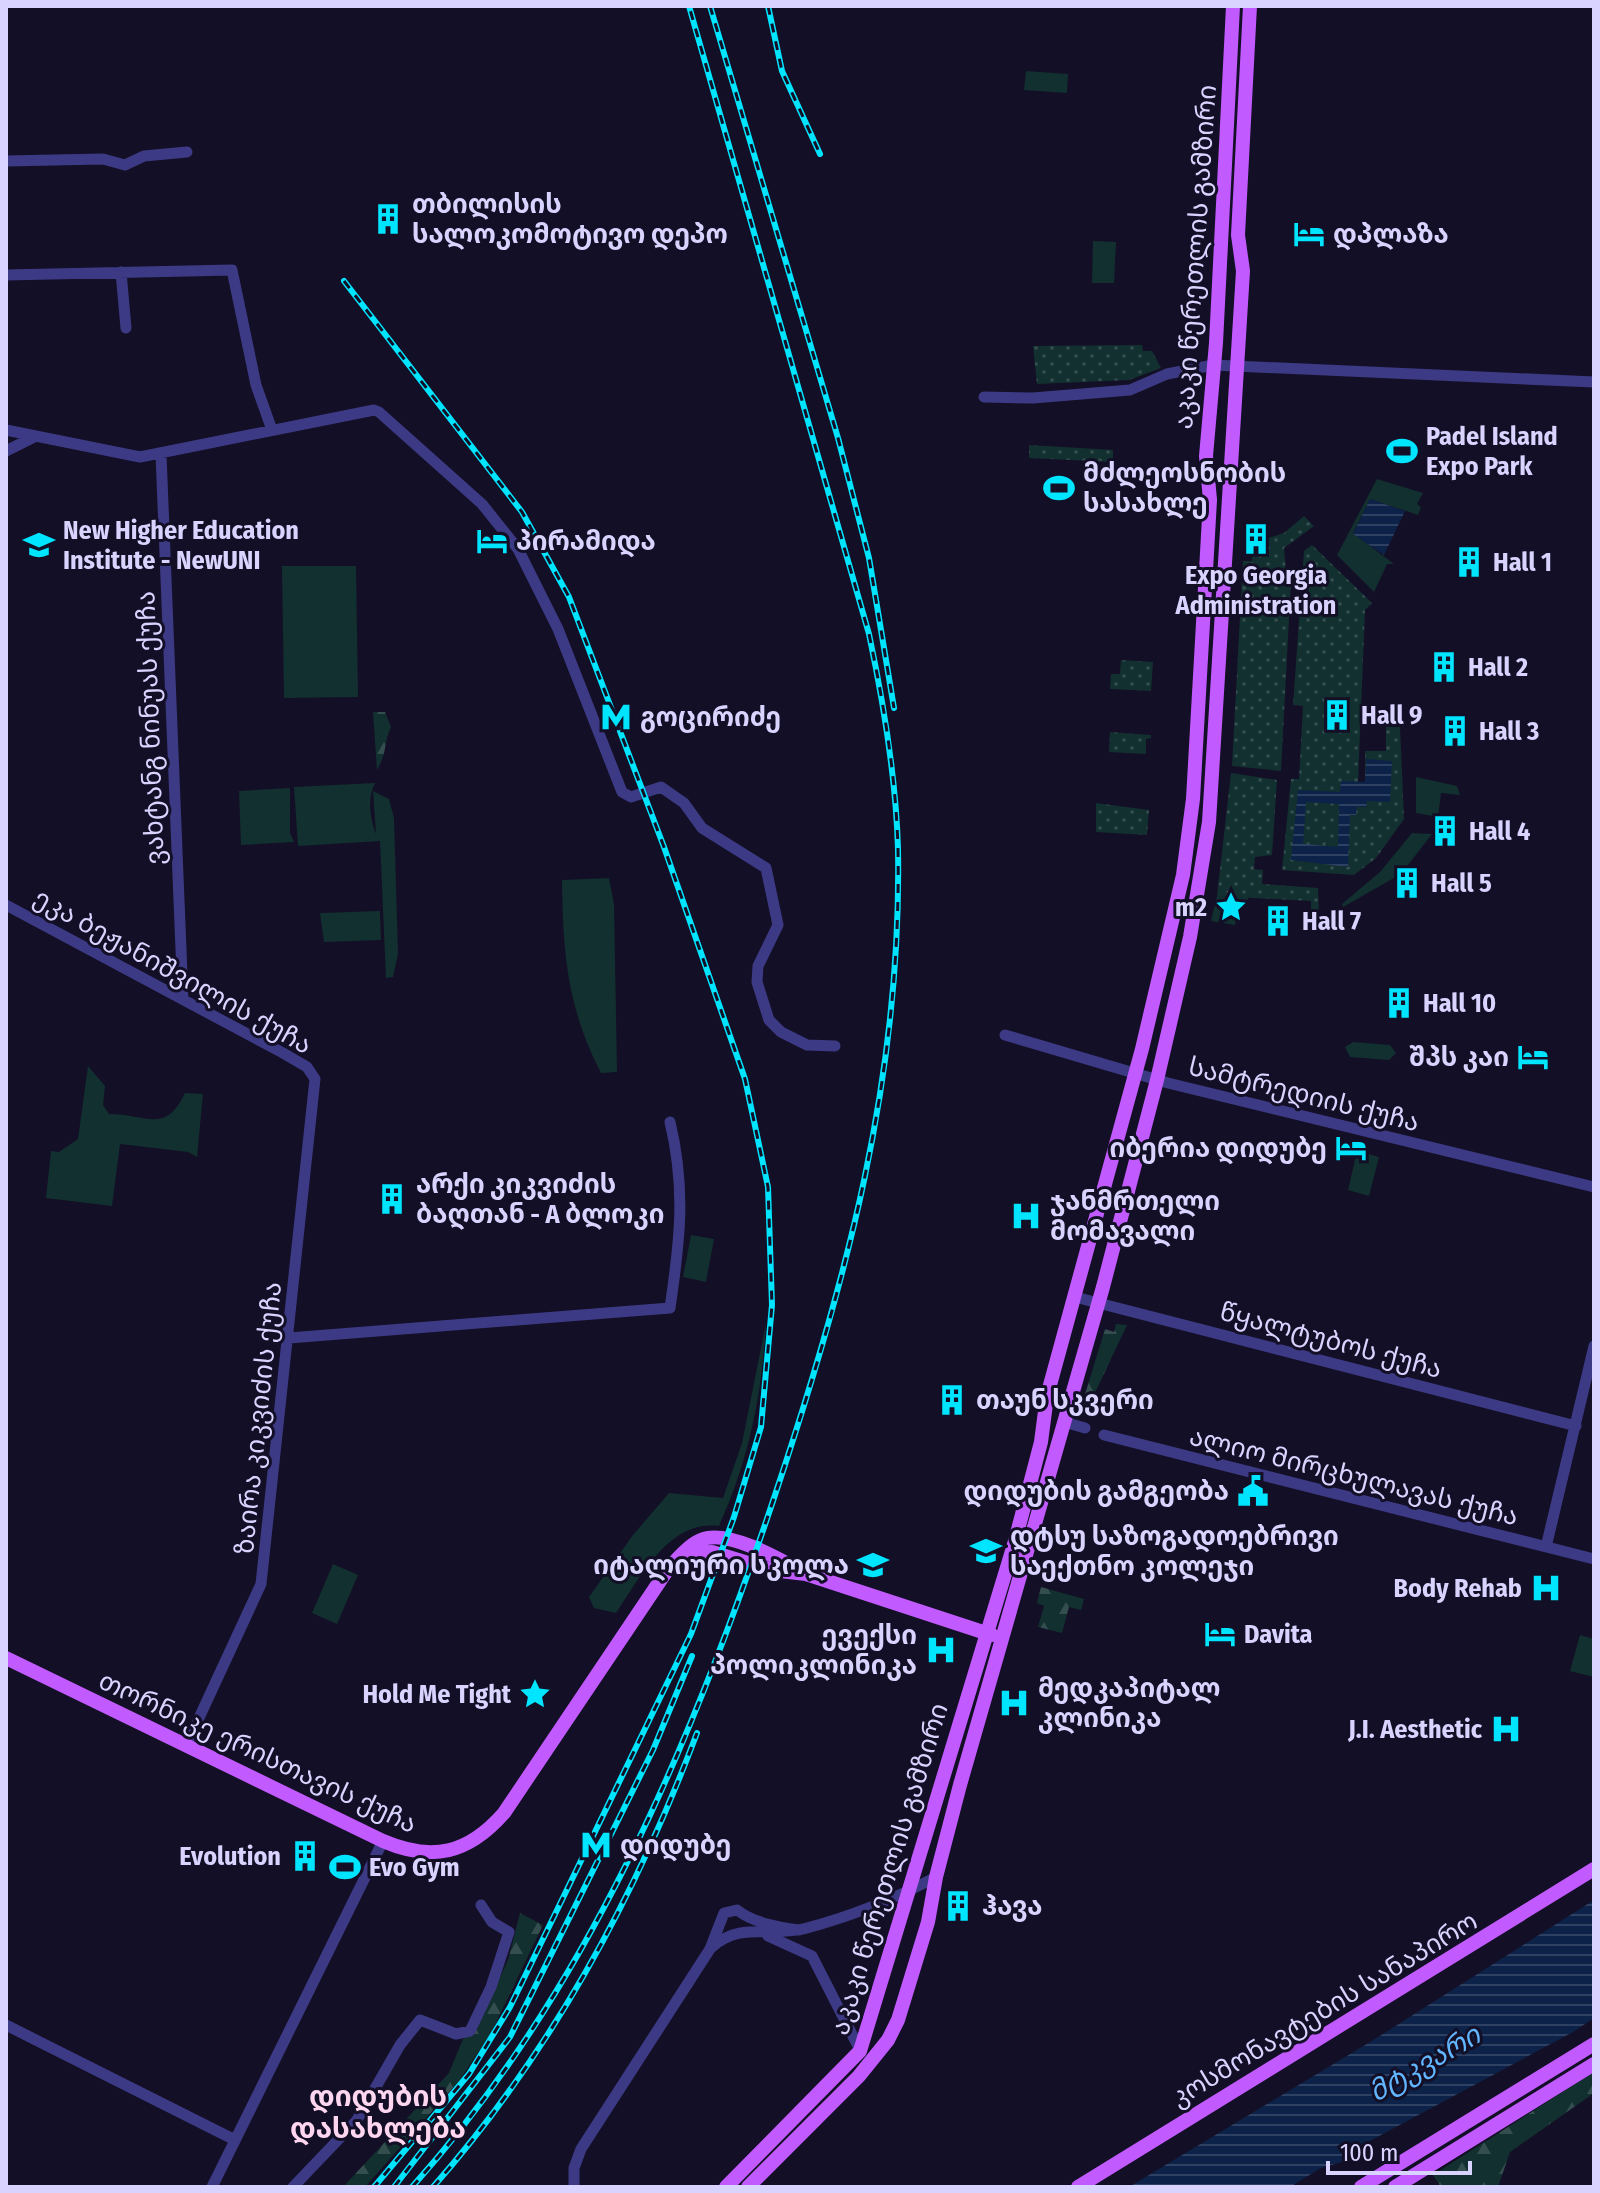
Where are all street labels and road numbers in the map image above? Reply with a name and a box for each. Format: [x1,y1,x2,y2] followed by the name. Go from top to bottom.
[1168,84,1223,430] street label: აკაკი წერეთლის გამზირი
[130,590,171,865] street label: ვახტანგ ნინუას ქუჩა
[28,882,317,1061] street label: ეკა ბეჟანიშვილის ქუჩა
[1185,1051,1422,1138] street label: სამტრედიის ქუჩა
[229,1280,288,1556] street label: ზაირა კიკვიძის ქუჩა
[1216,1296,1445,1385] street label: წყალტუბოს ქუჩა
[1186,1421,1521,1532] street label: ალიო მირცხულავას ქუჩა
[94,1665,422,1840] street label: თორნიკე ერისთავის ქუჩა
[824,1700,955,2039] street label: აკაკი წერეთლის გამზირი
[1165,1905,1483,2113] street label: კოსმონავტების სანაპირო

